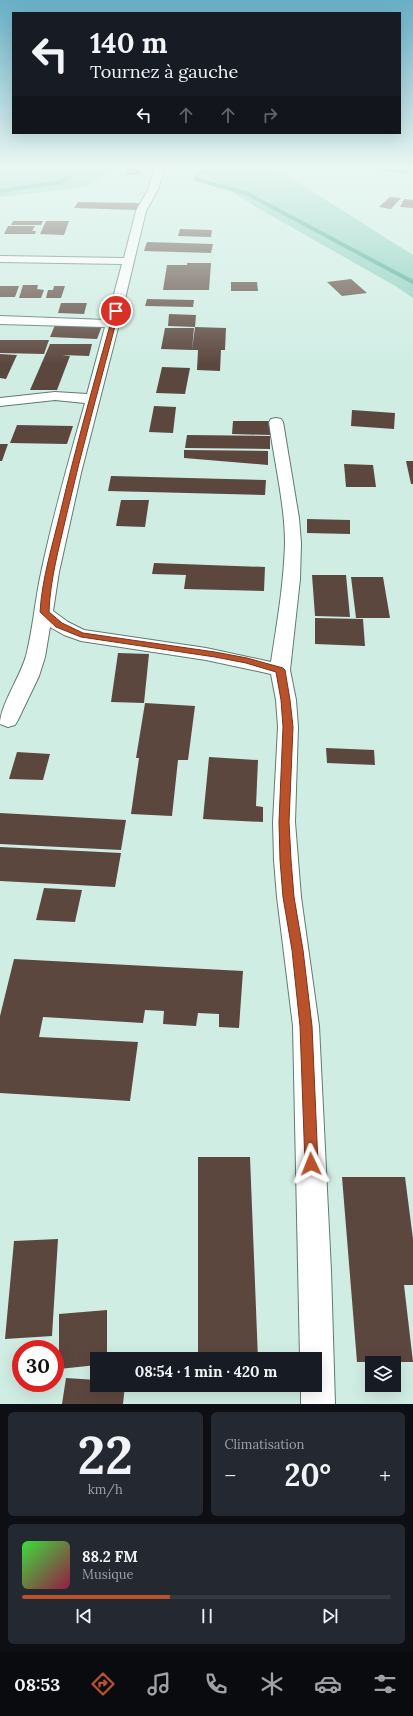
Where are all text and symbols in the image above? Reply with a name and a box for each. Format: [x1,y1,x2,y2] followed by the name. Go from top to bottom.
[90,25,168,61] text: 140 m
[24,28,76,80] icon: left
[90,60,238,83] text: Tournez à gauche
[133,104,155,126] icon: left
[175,104,197,126] icon: ahead
[217,104,239,126] icon: ahead
[259,104,281,126] icon: right
[99,294,133,328] pin
[105,300,127,322] icon: arrive
[290,1143,332,1185] position arrow
[12,1340,64,1392] speed limit sign: 30
[365,1356,401,1392] map controls
[365,1356,401,1392] button: layers
[135,1362,277,1381] text: 08:54 · 1 min · 420 m
[78,1422,133,1488] text: 22
[225,1436,305,1453] text: Climatisation
[284,1456,331,1494] text: 20°
[225,1461,236,1489] text: −
[379,1461,391,1489] text: +
[88,1481,123,1498] text: km/h
[82,1547,138,1566] text: 88.2 FM
[82,1566,134,1583] text: Musique
[73,1605,95,1627] icon: previous
[196,1605,218,1627] icon: pause
[319,1605,341,1627] icon: next
[89,1670,117,1698] icon: directions
[145,1670,173,1698] icon: music
[202,1670,230,1698] icon: phone
[258,1670,286,1698] icon: climate
[314,1670,342,1698] icon: car
[371,1670,399,1698] icon: filters
[14,1673,60,1696] text: 08:53

